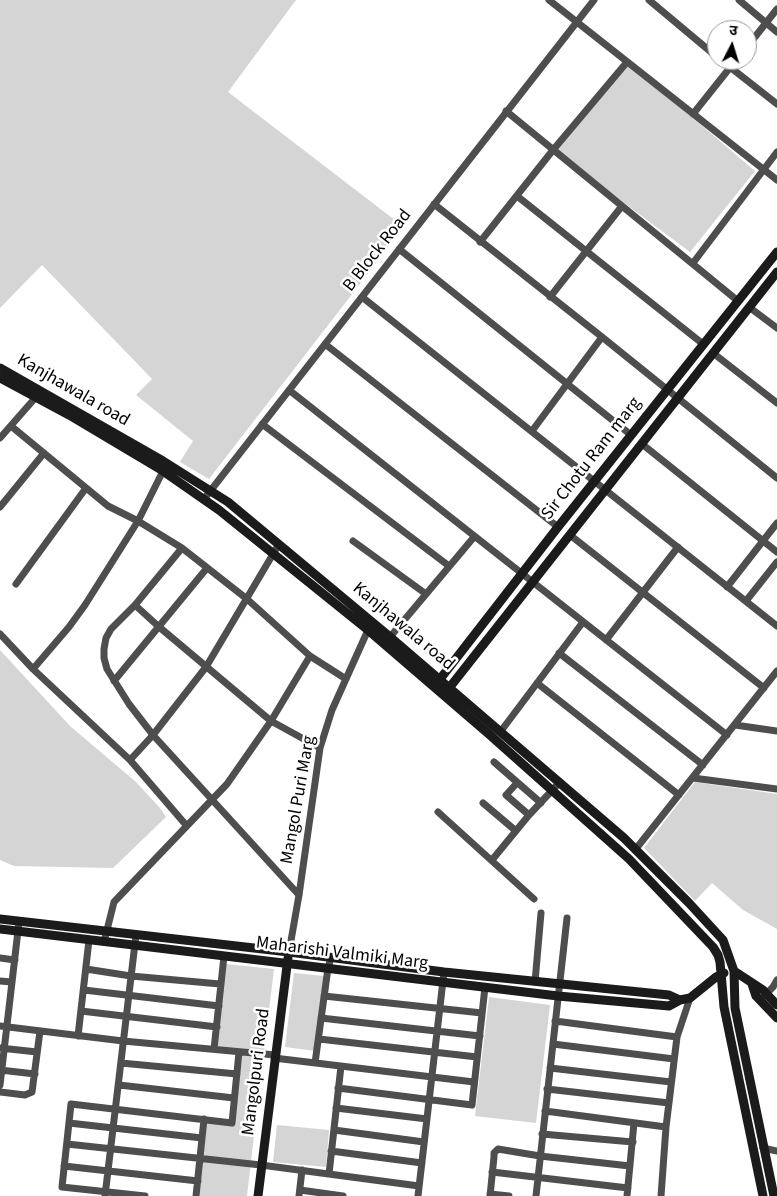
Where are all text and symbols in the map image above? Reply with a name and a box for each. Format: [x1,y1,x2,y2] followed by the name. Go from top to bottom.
[707,20,757,70] north arrow
[728,21,738,41] text: उ
[339,206,417,296] street label: B Block Road
[13,350,133,432] street label: Kanjhawala road
[537,393,647,525] street label: Sir Chotu Ram marg
[348,578,458,676] street label: Kanjhawala road
[277,734,321,866] street label: Mangol Puri Marg
[255,933,429,975] street label: Maharishi Valmiki Marg
[238,1007,276,1137] street label: Mangolpuri Road

